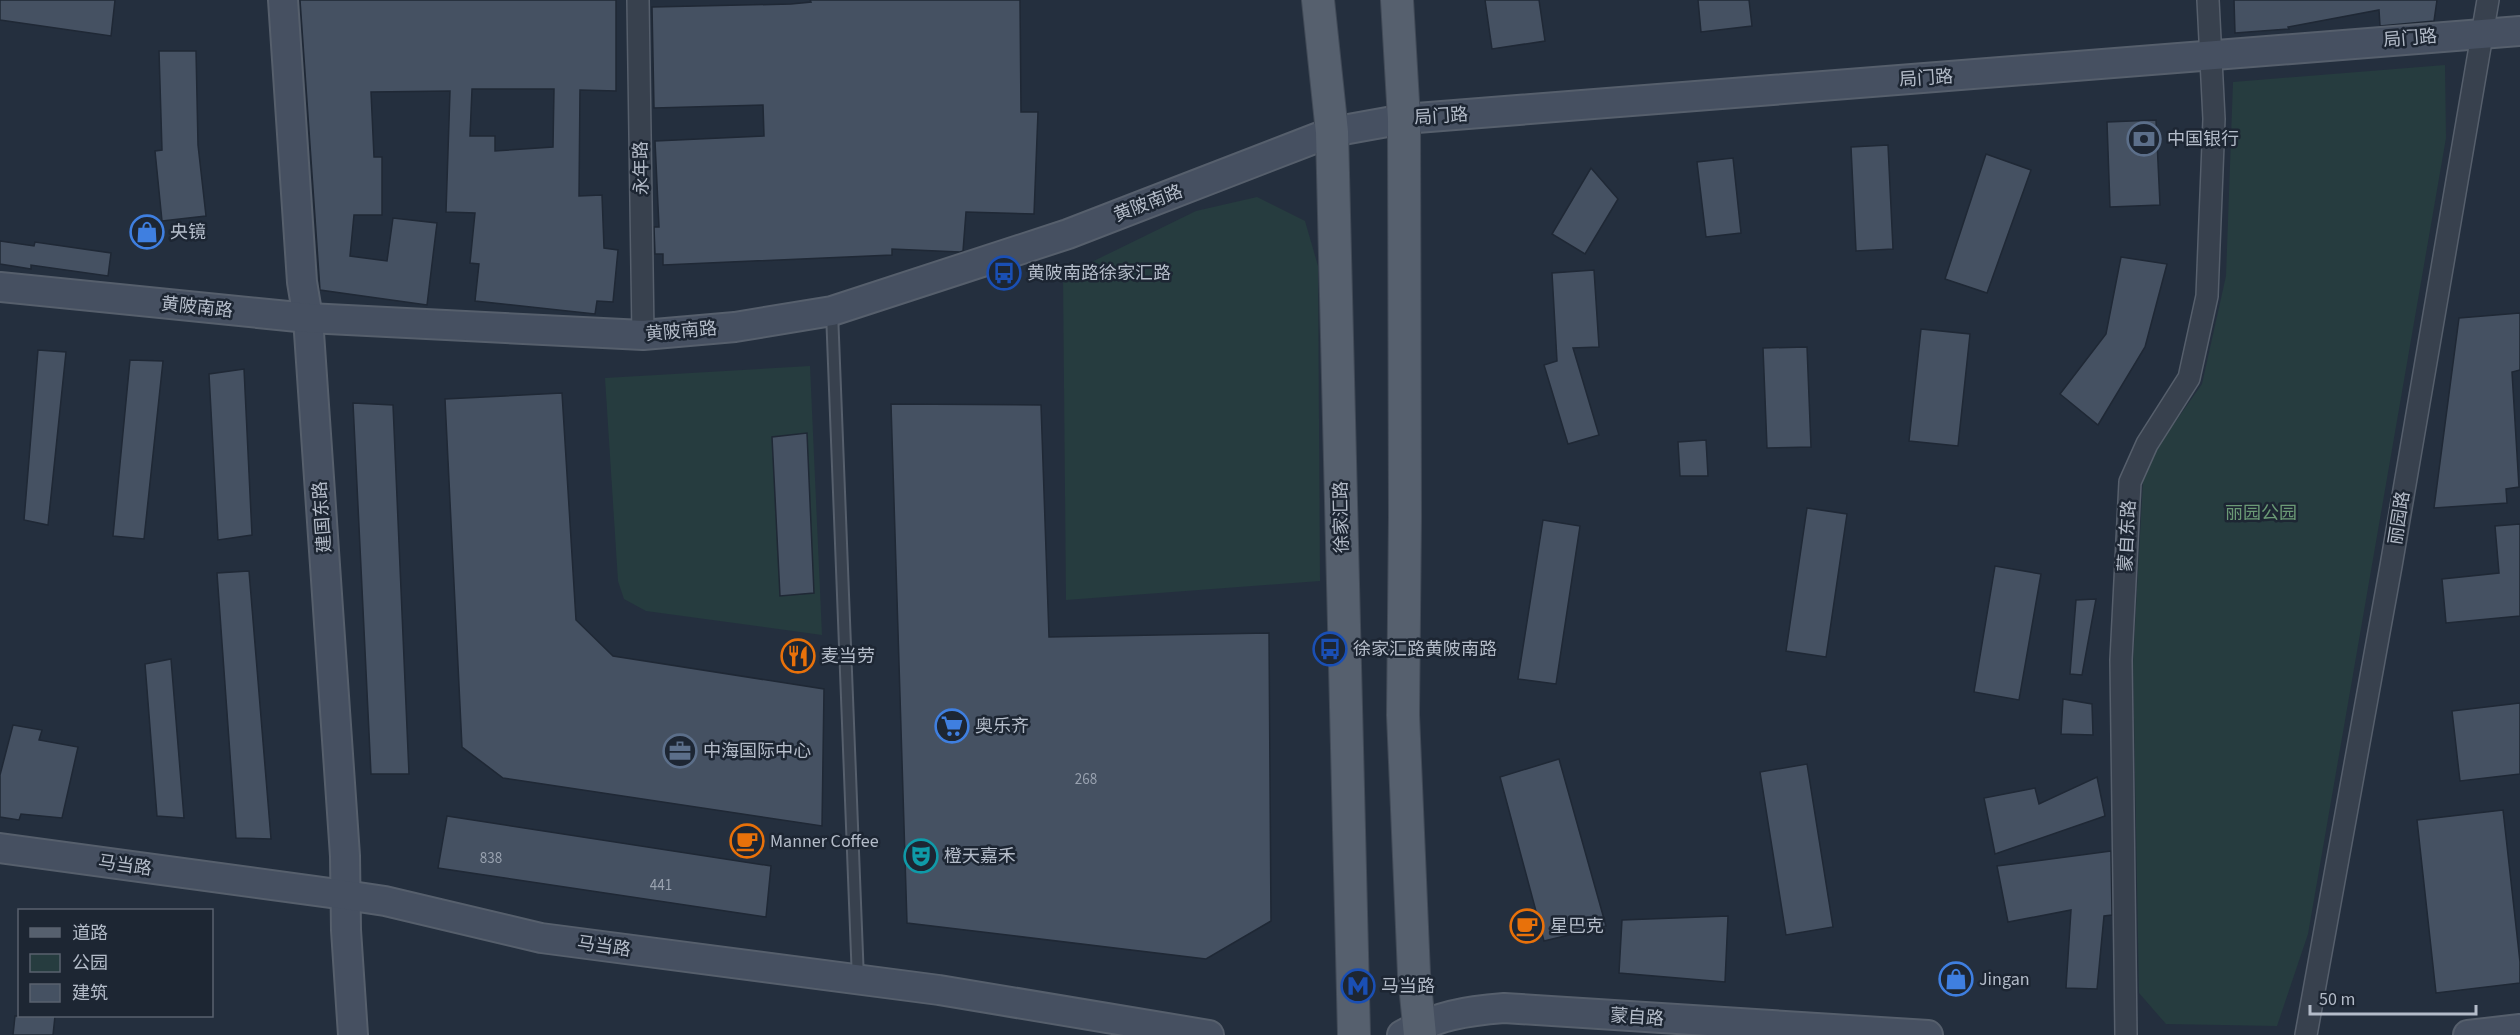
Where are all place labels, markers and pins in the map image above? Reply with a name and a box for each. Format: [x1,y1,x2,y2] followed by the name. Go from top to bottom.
[2126,121,2162,157] bank icon: 中国银行
[2167,127,2239,152] place label: 中国银行
[129,214,165,250] shop icon: 央镜
[170,220,206,245] place label: 央镜
[986,255,1022,291] bus stop icon: 黄陂南路徐家汇路
[1027,261,1171,286] place label: 黄陂南路徐家汇路
[1312,631,1348,667] bus stop icon: 徐家汇路黄陂南路
[1353,637,1497,662] place label: 徐家汇路黄陂南路
[780,638,816,674] restaurant icon: 麦当劳
[821,644,875,669] place label: 麦当劳
[934,708,970,744] supermarket icon: 奥乐齐
[975,714,1029,739] place label: 奥乐齐
[662,733,698,769] office icon: 中海国际中心
[703,739,811,764] place label: 中海国际中心
[729,823,765,859] cafe icon: Manner Coffee
[770,829,879,854] place label: Manner Coffee
[903,838,939,874] theatre icon: 橙天嘉禾
[944,844,1016,869] place label: 橙天嘉禾
[1509,908,1545,944] cafe icon: 星巴克
[1550,914,1604,939] place label: 星巴克
[1938,961,1974,997] shop icon: Jingan
[1979,967,2030,992] place label: Jingan
[1340,968,1376,1004] metro station icon: 马当路
[1381,974,1435,999] place label: 马当路

